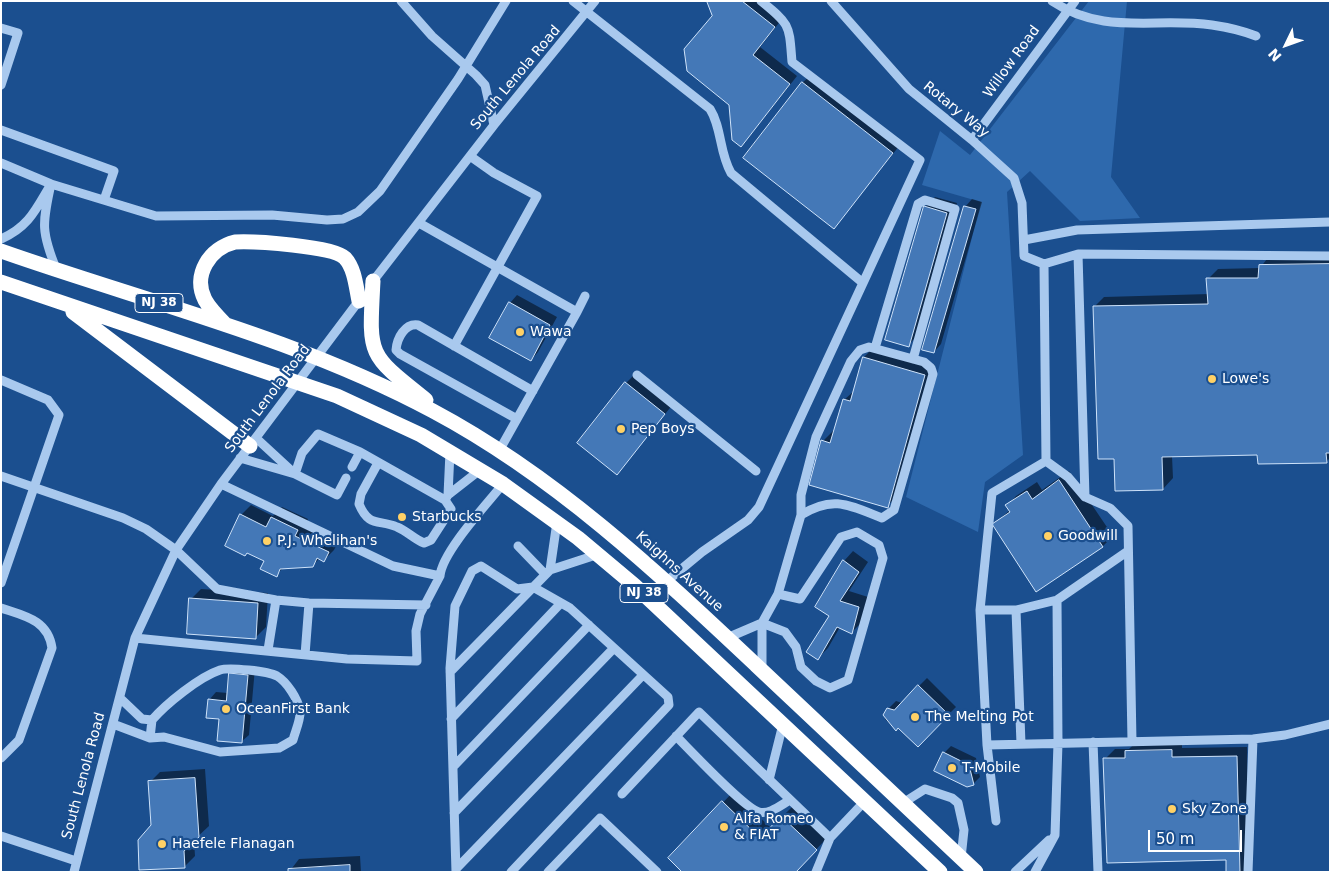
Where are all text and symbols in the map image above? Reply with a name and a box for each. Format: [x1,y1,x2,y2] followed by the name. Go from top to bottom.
[1261,20,1311,70] north arrow
[468,23,564,133] street label: South Lenola Road
[980,23,1044,101] street label: Willow Road
[1265,45,1285,65] text: N
[920,78,992,142] street label: Rotary Way
[135,294,183,312] road number: NJ 38
[530,324,572,340] place label: Wawa
[514,326,526,338] marker: Wawa
[222,342,314,456] street label: South Lenola Road
[1222,371,1269,387] place label: Lowe's
[1206,373,1218,385] marker: Lowe's
[631,421,695,437] place label: Pep Boys
[615,423,627,435] marker: Pep Boys
[412,509,482,525] place label: Starbucks
[396,511,408,523] marker: Starbucks
[632,528,726,616] street label: Kaighns Avenue
[1058,528,1118,544] place label: Goodwill
[1042,530,1054,542] marker: Goodwill
[277,533,377,549] place label: P.J. Whelihan's
[261,535,273,547] marker: P.J. Whelihan's
[620,584,668,602] road number: NJ 38
[236,701,350,717] place label: OceanFirst Bank
[220,703,232,715] marker: OceanFirst Bank
[925,709,1034,725] place label: The Melting Pot
[59,711,109,841] street label: South Lenola Road
[909,711,921,723] marker: The Melting Pot
[962,760,1020,776] place label: T-Mobile
[946,762,958,774] marker: T-Mobile
[1182,801,1247,817] place label: Sky Zone
[1166,803,1178,815] marker: Sky Zone
[734,811,814,844] place label: Alfa Romeo & FIAT
[1151,820,1245,852] scale bar
[718,821,730,833] marker: Alfa Romeo & FIAT
[1156,830,1194,848] text: 50 m
[172,836,295,852] place label: Haefele Flanagan
[156,838,168,850] marker: Haefele Flanagan

